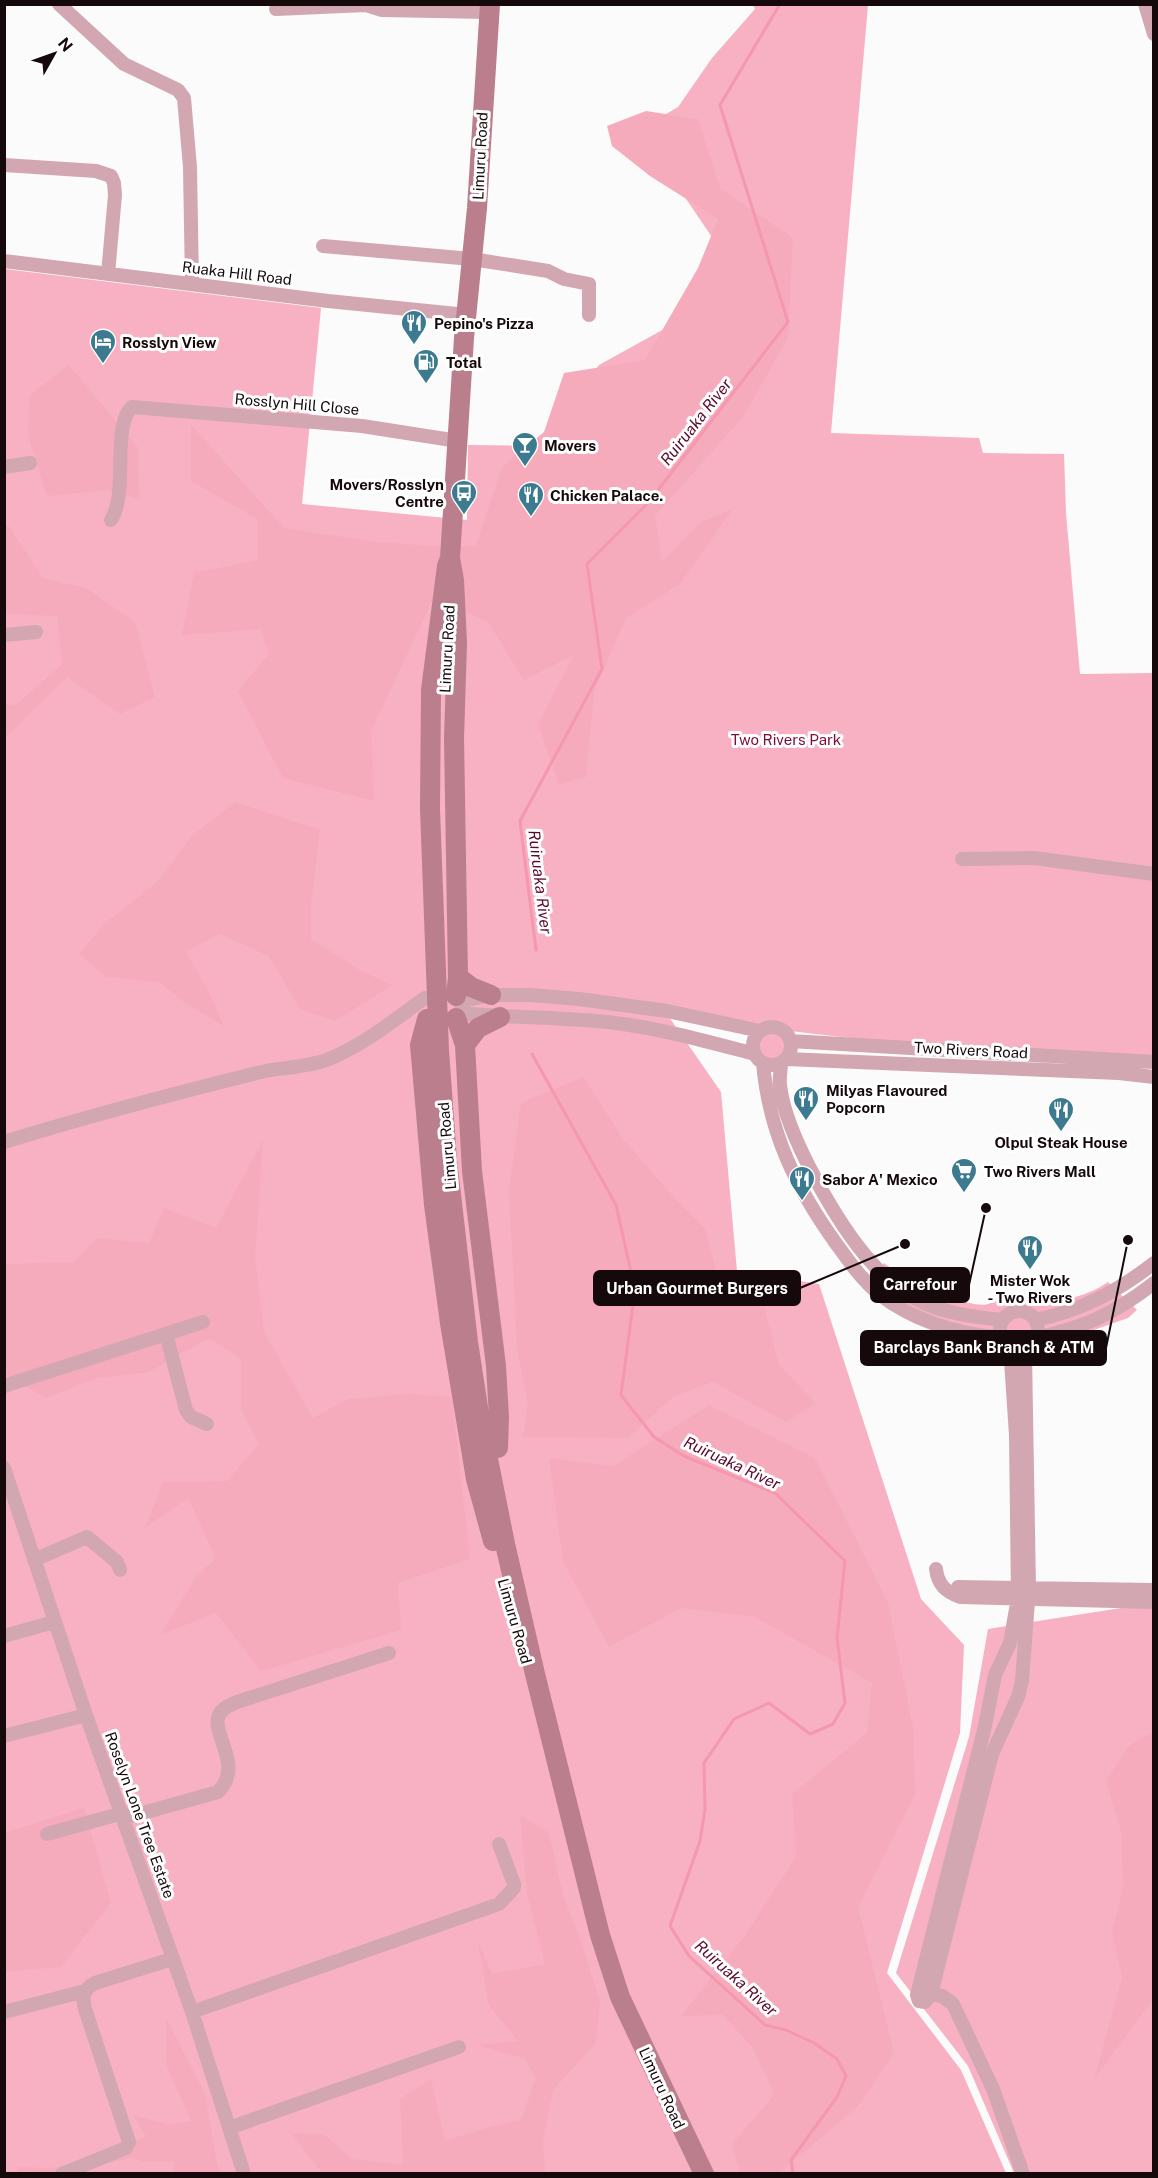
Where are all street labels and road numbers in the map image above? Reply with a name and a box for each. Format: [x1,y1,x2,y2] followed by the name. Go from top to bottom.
[469,112,491,200] street label: Limuru Road
[181,258,293,288] street label: Ruaka Hill Road
[234,390,360,418] street label: Rosslyn Hill Close
[436,605,458,693] street label: Limuru Road
[914,1039,1028,1061] street label: Two Rivers Road
[435,1101,459,1191] street label: Limuru Road
[495,1576,535,1666] street label: Limuru Road
[102,1730,178,1900] street label: Roselyn Lone Tree Estate
[636,2045,688,2131] street label: Limuru Road

